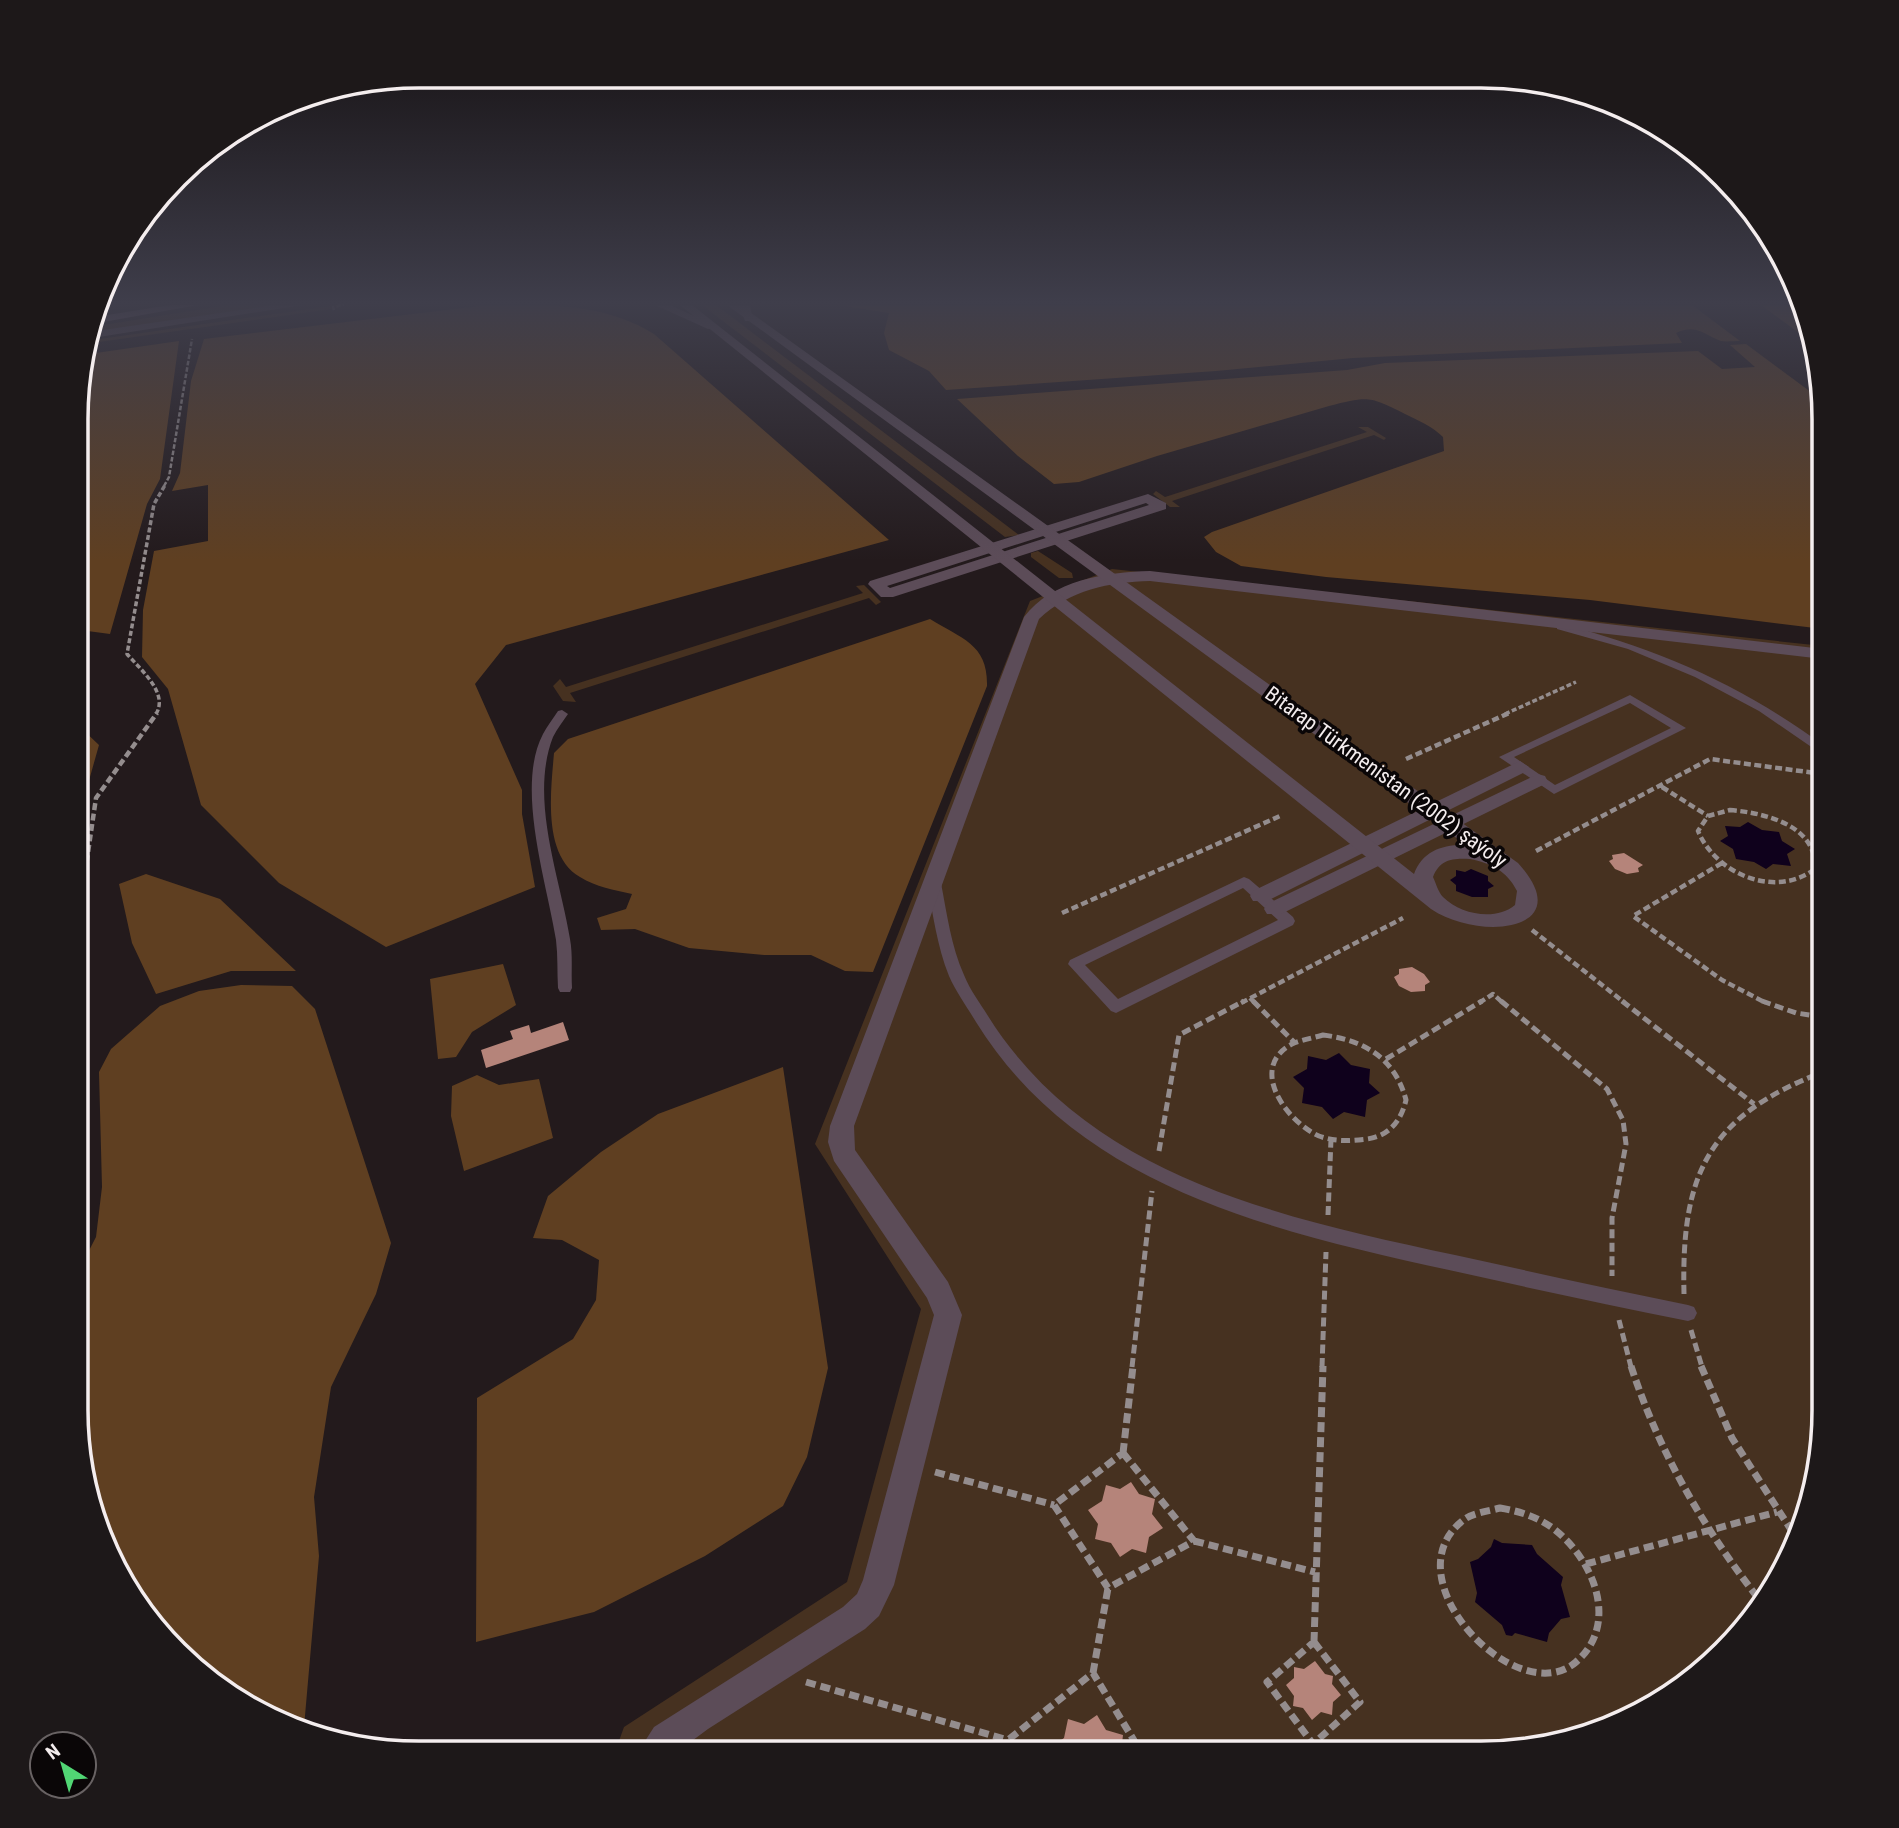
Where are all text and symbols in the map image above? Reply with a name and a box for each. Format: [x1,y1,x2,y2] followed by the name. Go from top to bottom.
[1261,681,1512,873] street label: Bitarap Türkmenistan (2002) şaýoly
[28,1730,98,1800] north arrow
[42,1739,65,1765] text: N

